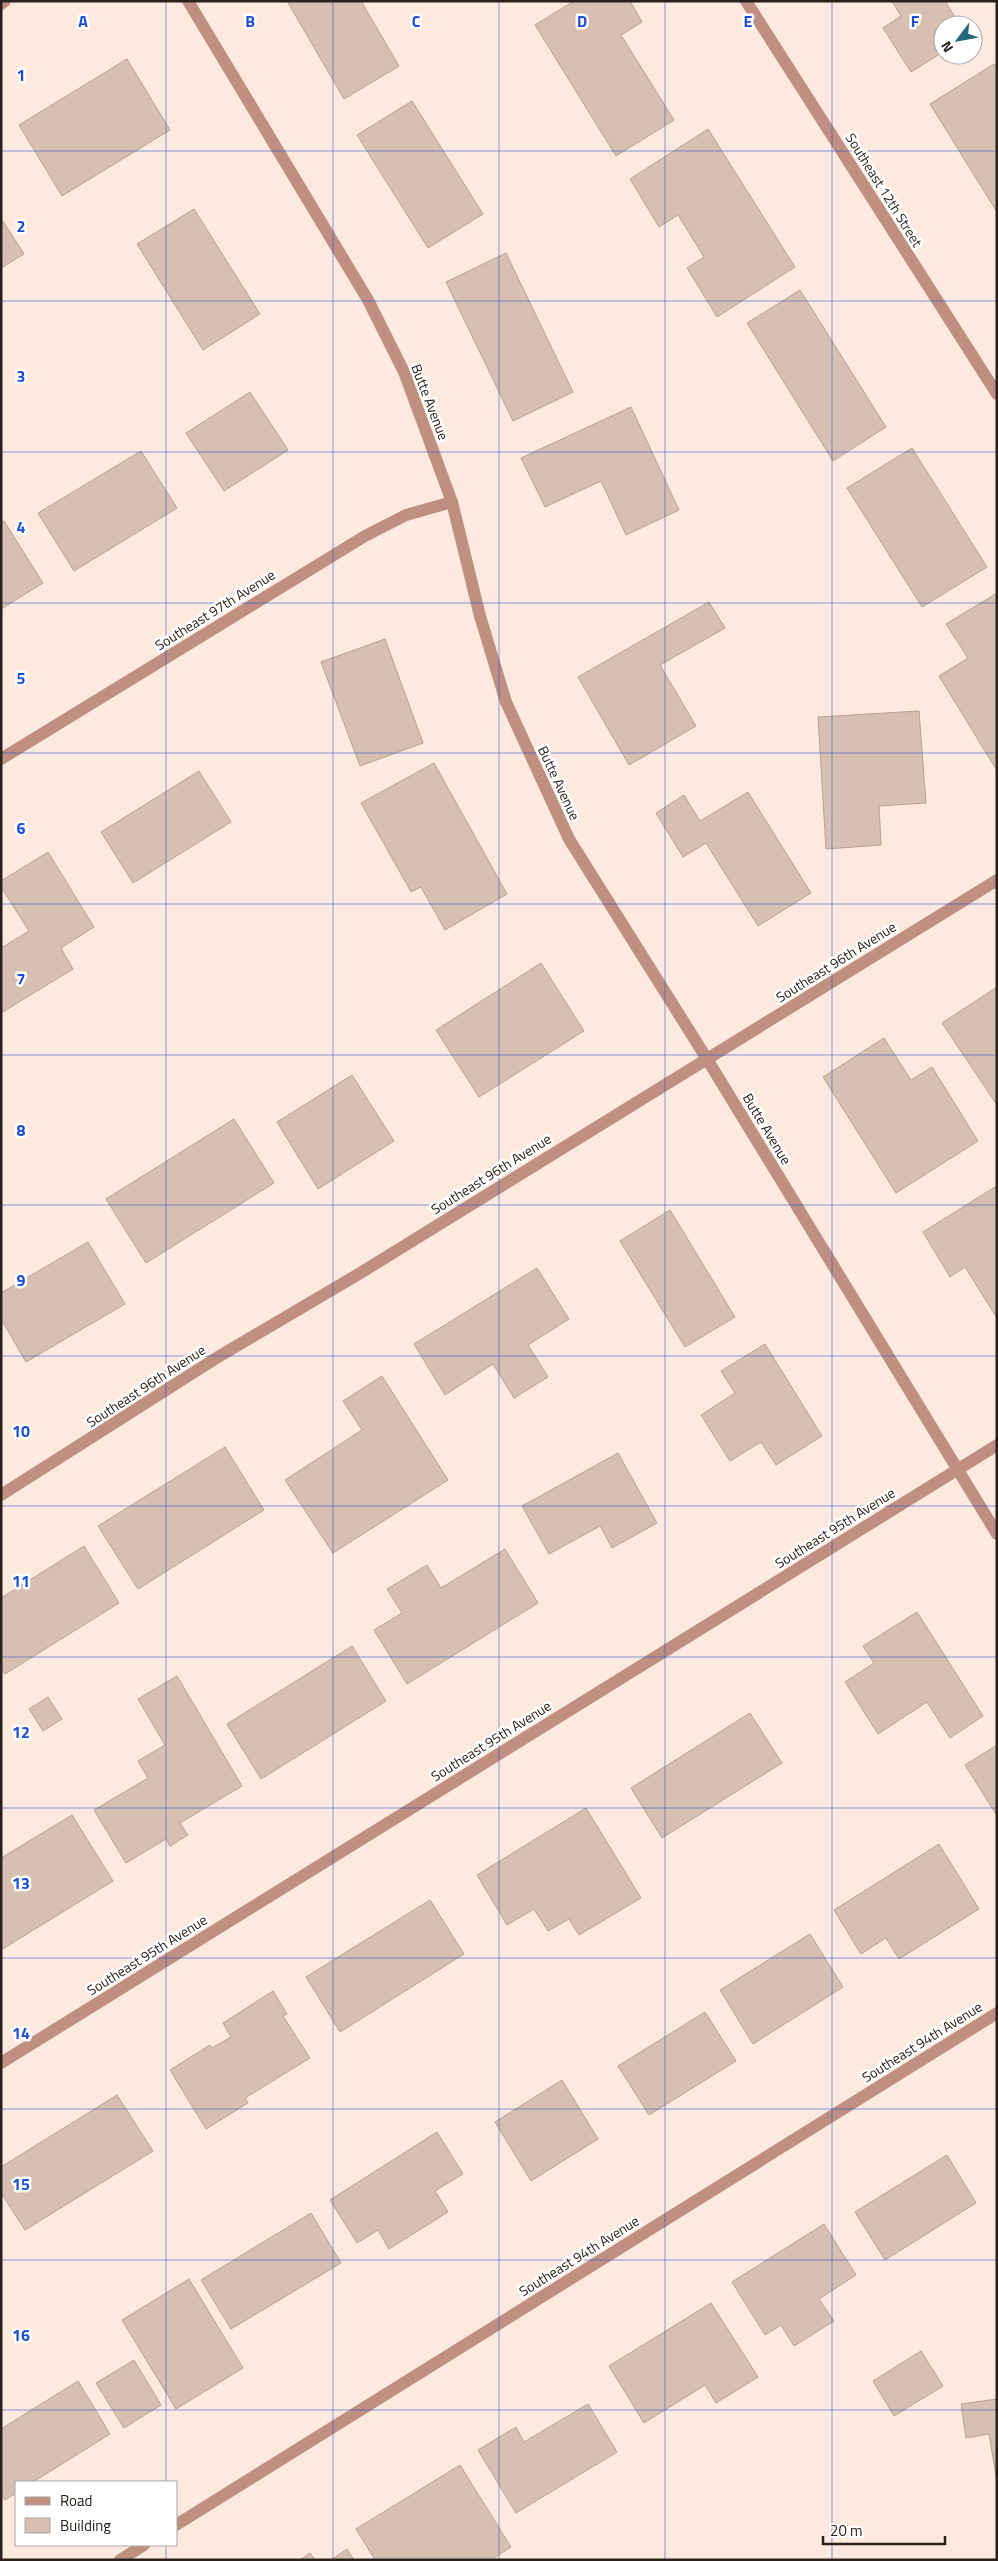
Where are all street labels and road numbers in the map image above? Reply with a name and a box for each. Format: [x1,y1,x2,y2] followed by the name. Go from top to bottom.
[841,129,928,251] street label: Southeast 12th Street
[406,361,455,443] street label: Butte Avenue
[150,564,279,655] street label: Southeast 97th Avenue
[533,742,586,823] street label: Butte Avenue
[771,916,900,1007] street label: Southeast 96th Avenue
[738,1089,797,1168] street label: Butte Avenue
[426,1128,555,1219] street label: Southeast 96th Avenue
[82,1339,209,1432] street label: Southeast 96th Avenue
[770,1482,899,1573] street label: Southeast 95th Avenue
[426,1695,555,1786] street label: Southeast 95th Avenue
[82,1909,211,2000] street label: Southeast 95th Avenue
[857,1996,986,2087] street label: Southeast 94th Avenue
[514,2210,643,2301] street label: Southeast 94th Avenue

